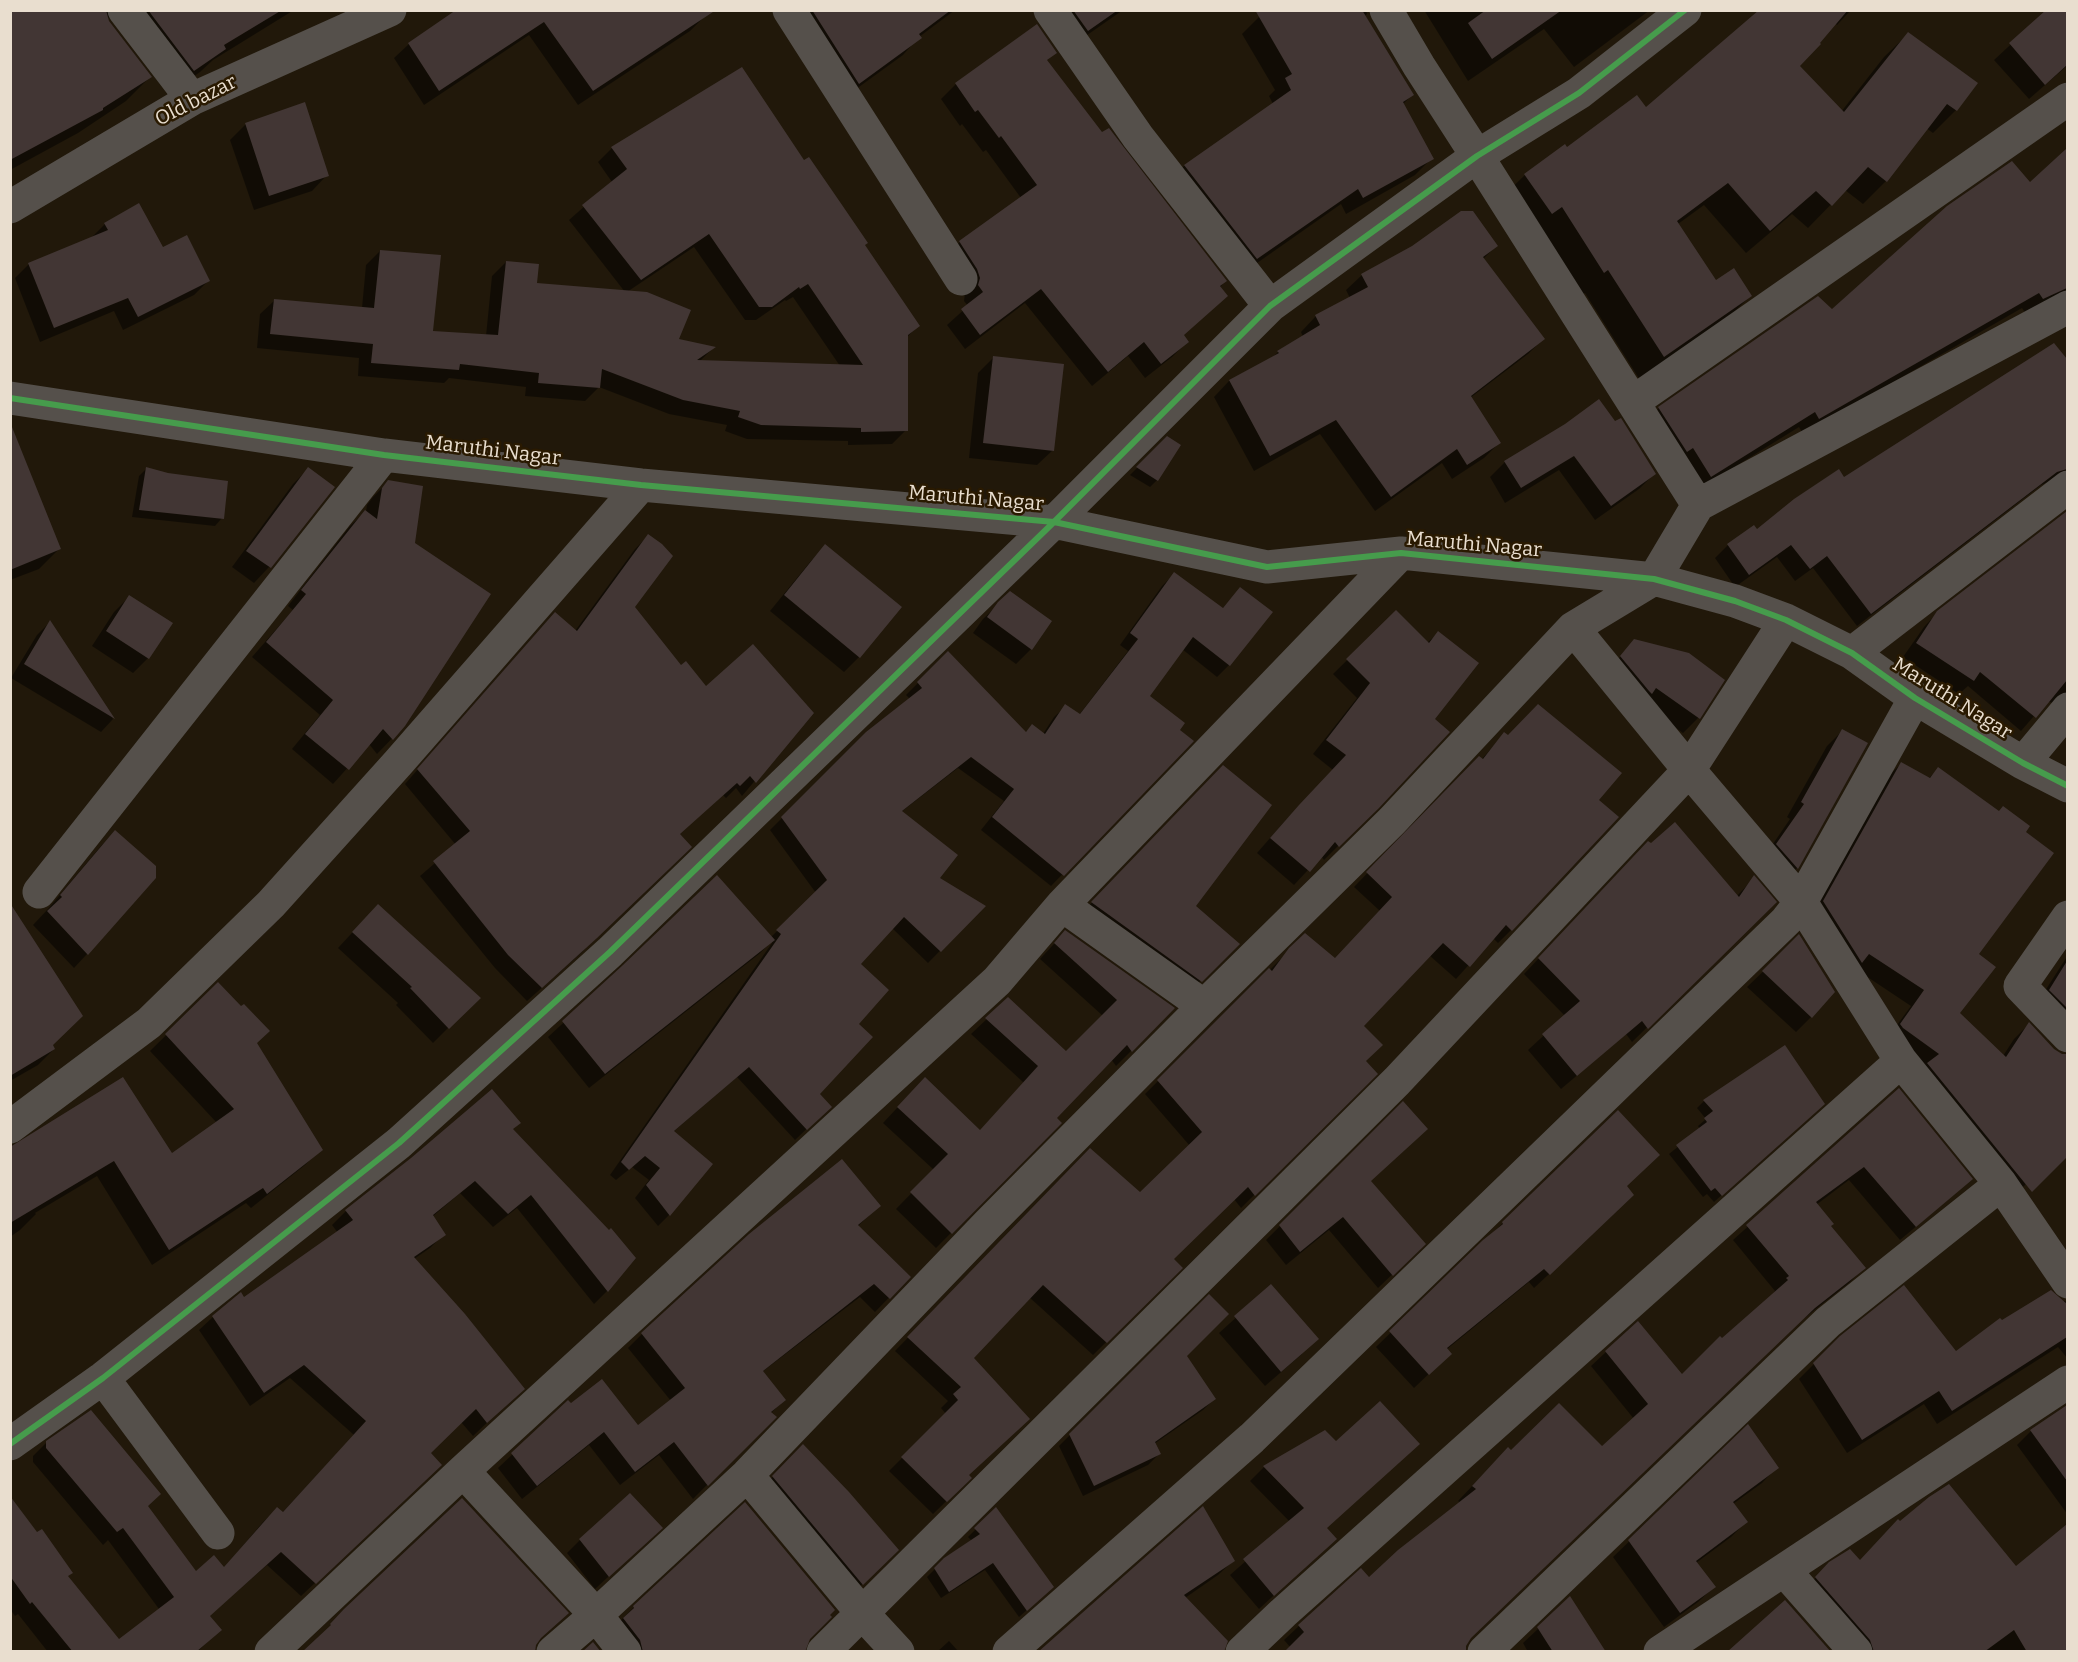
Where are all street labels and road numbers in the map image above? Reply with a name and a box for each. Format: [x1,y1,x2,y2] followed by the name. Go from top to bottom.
[151,70,241,132] street label: Old bazar
[424,431,562,471] street label: Maruthi Nagar
[907,481,1045,517] street label: Maruthi Nagar
[1405,527,1543,563] street label: Maruthi Nagar
[1888,653,2016,745] street label: Maruthi Nagar

